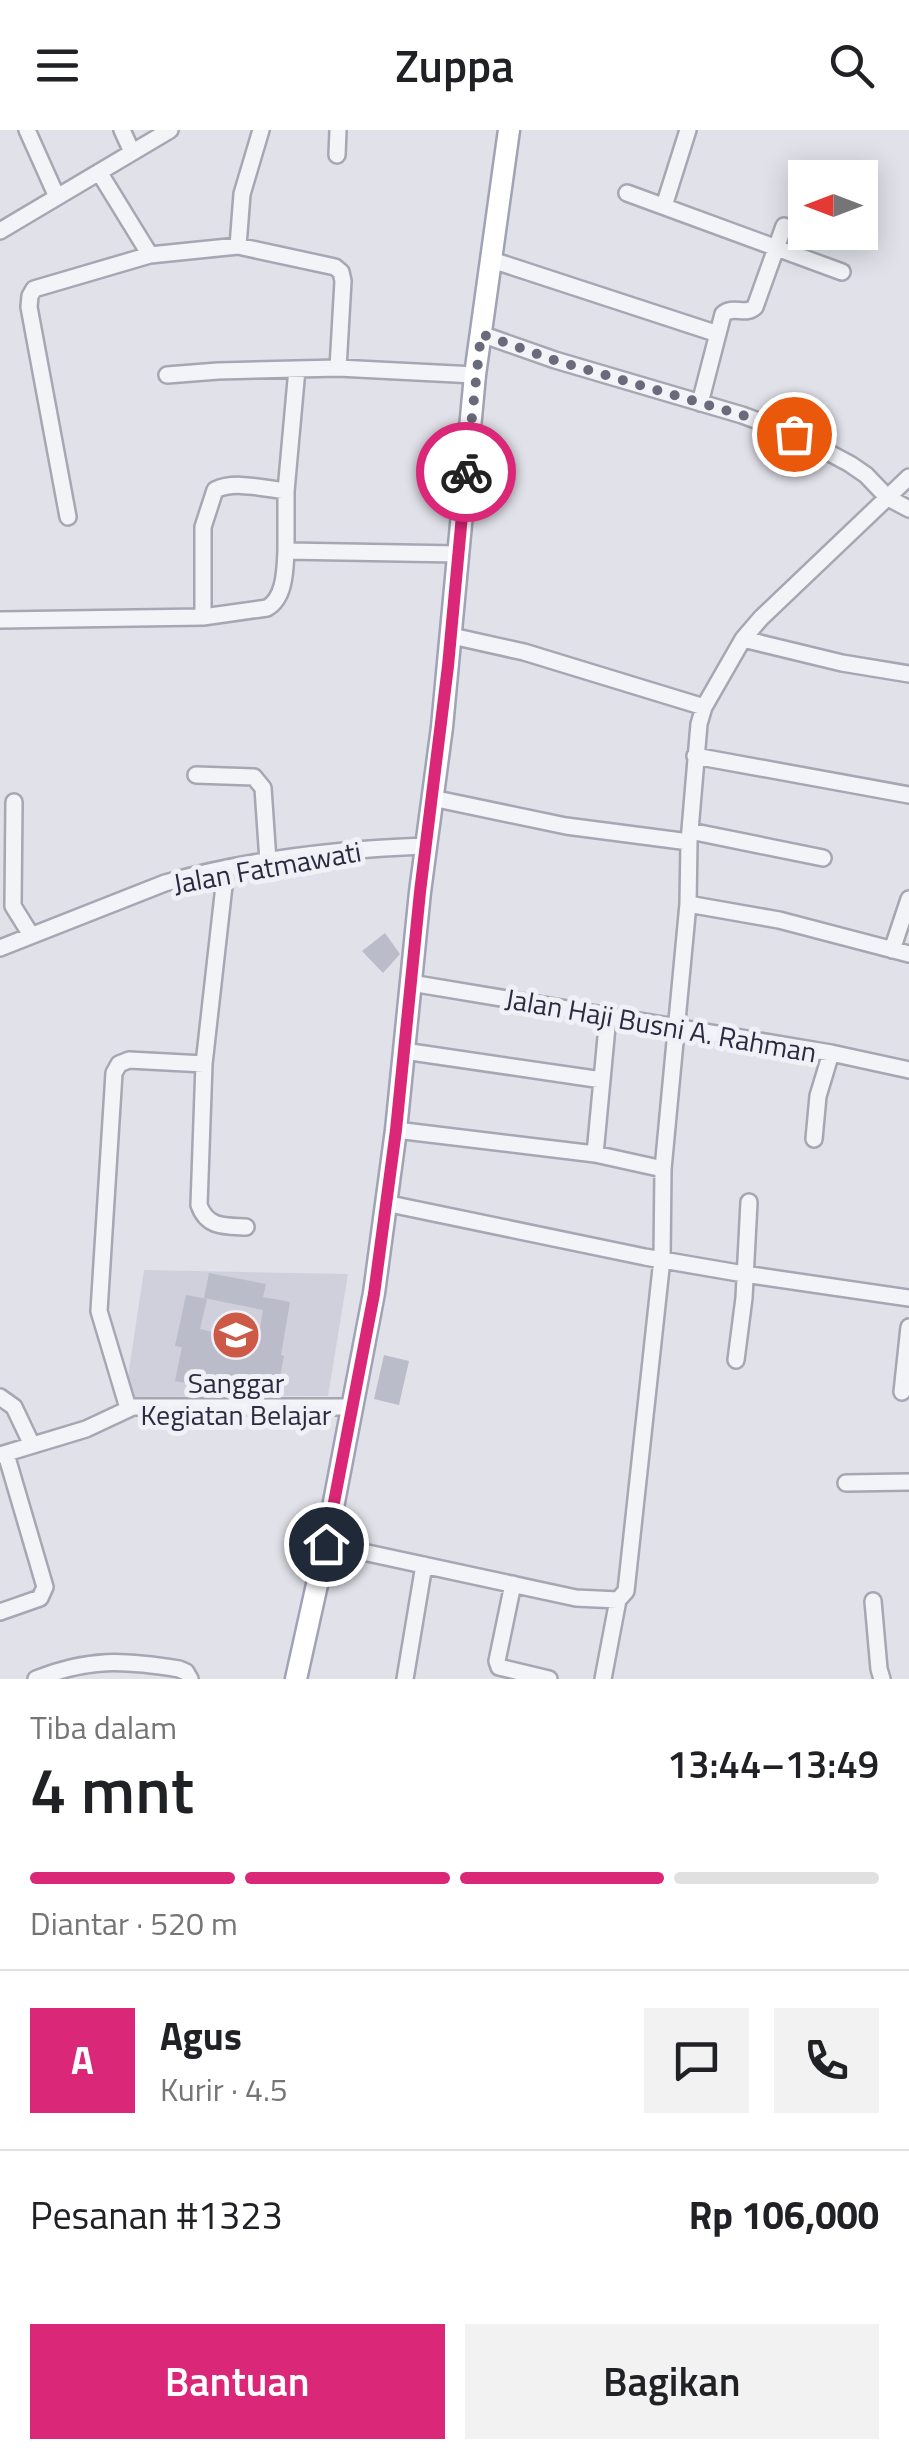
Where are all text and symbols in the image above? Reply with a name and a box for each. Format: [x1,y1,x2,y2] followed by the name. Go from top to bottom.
[395,31,514,99] text: Zuppa
[30,38,85,93] icon: menu
[824,38,879,93] icon: search
[788,160,878,250] north arrow
[788,160,878,250] map controls
[752,392,837,477] pin
[767,407,822,462] icon: bag
[416,422,516,522] courier
[439,445,494,500] icon: bike
[170,829,364,905] street label: Jalan Fatmawati
[502,976,820,1074] street label: Jalan Haji Busni A. Rahman
[210,1309,262,1361] school or university icon: Sanggar Kegiatan Belajar
[141,1361,332,1436] place label: Sanggar Kegiatan Belajar
[284,1502,369,1587] pin
[299,1517,354,1572] icon: home
[30,1703,177,1751] text: Tiba dalam
[667,1735,879,1793] text: 13:44–13:49
[30,1739,194,1838] text: 4 mnt
[30,1899,238,1947] text: Diantar · 520 m
[160,2007,242,2065] text: Agus
[644,2008,749,2113] button: chat
[774,2008,879,2113] button: phone
[71,2031,94,2089] text: A
[160,2065,288,2113] text: Kurir · 4.5
[30,2186,283,2244] text: Pesanan #1323
[689,2186,879,2244] text: Rp 106,000
[30,2324,445,2439] button: Bantuan
[465,2324,879,2439] button: Bagikan

